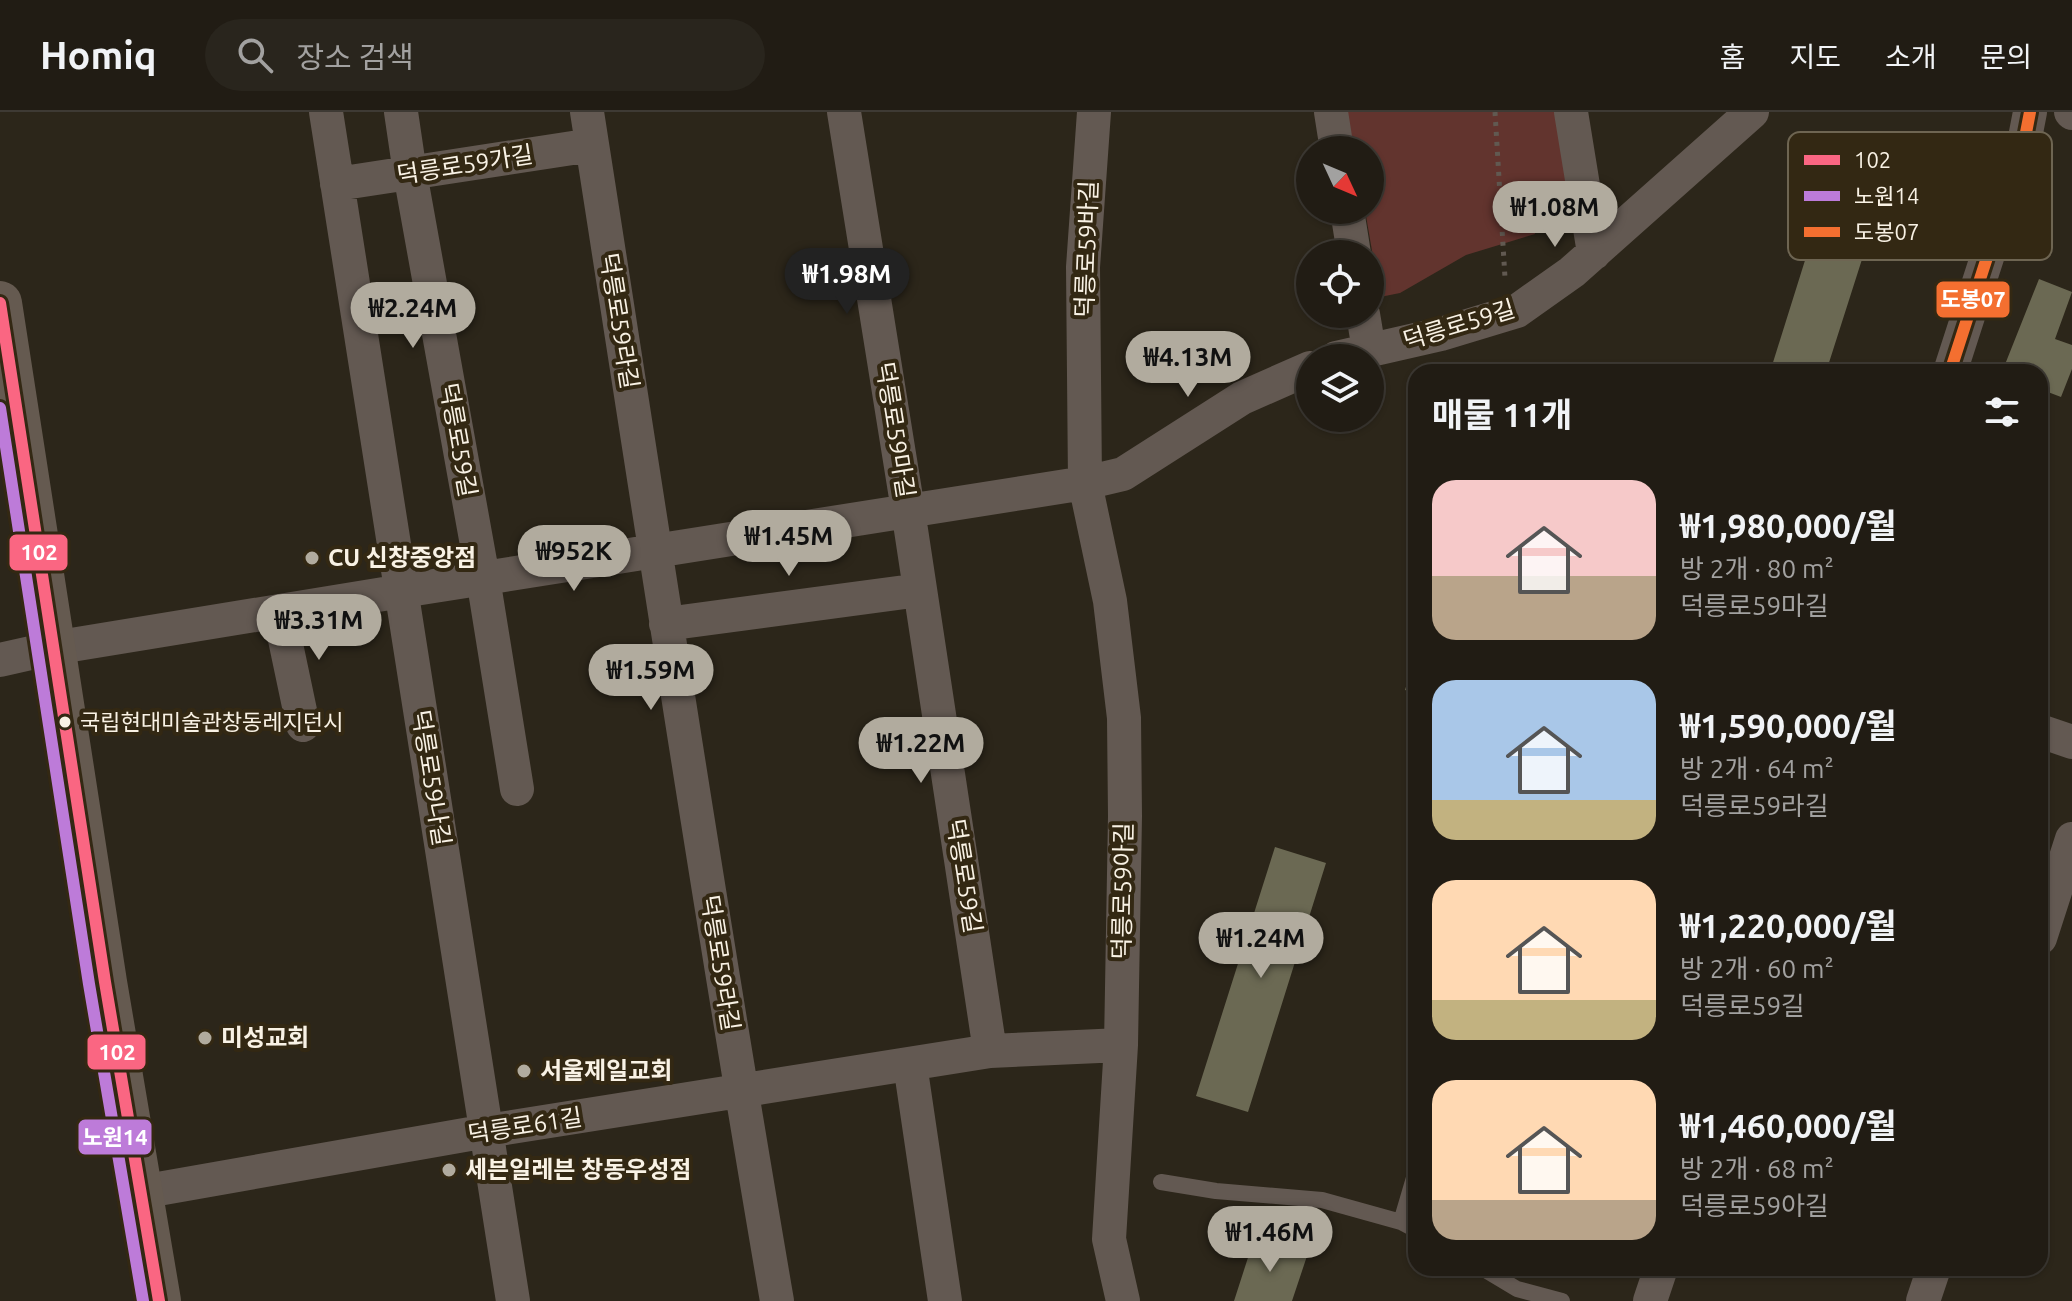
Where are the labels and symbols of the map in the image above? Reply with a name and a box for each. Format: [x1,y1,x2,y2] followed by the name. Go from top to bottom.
[1788,132,2052,260] legend
[1296,136,1384,224] north arrow
[395,140,535,189] street label: 덕릉로59가길
[1854,147,1891,172] text: 102
[1071,180,1102,318] street label: 덕릉로59바길
[1490,181,1620,249] pin: ₩1.08M
[1854,183,1919,208] text: 노원14
[1854,219,1919,244] text: 도봉07
[782,248,912,316] pin: ₩1.98M
[595,251,644,391] street label: 덕릉로59라길
[1935,280,2011,319] line badge: 도봉07
[348,282,478,350] pin: ₩2.24M
[1940,286,2006,311] text: 도봉07
[1400,295,1518,354] street label: 덕릉로59길
[1123,331,1253,399] pin: ₩4.13M
[871,360,920,500] street label: 덕릉로59마길
[435,381,482,499] street label: 덕릉로59길
[724,510,854,578] pin: ₩1.45M
[518,525,630,593] pin: ₩952K
[8,533,69,572] line badge: 102
[20,539,58,564] text: 102
[328,544,476,571] place label: CU 신창중앙점
[303,549,321,567] marker: CU 신창중앙점
[254,594,384,662] pin: ₩3.31M
[586,644,716,712] pin: ₩1.59M
[407,708,456,848] street label: 덕릉로59나길
[80,709,343,734] place label: 국립현대미술관창동레지던시
[57,714,73,730] marker: 국립현대미술관창동레지던시
[856,717,986,785] pin: ₩1.22M
[942,817,987,935] street label: 덕릉로59길
[1108,822,1137,960] street label: 덕릉로59아길
[696,893,745,1033] street label: 덕릉로59라길
[1196,912,1326,980] pin: ₩1.24M
[221,1024,309,1051] place label: 미성교회
[196,1029,214,1047] marker: 미성교회
[86,1033,147,1071] line badge: 102
[98,1039,136,1064] text: 102
[540,1057,672,1084] place label: 서울제일교회
[515,1062,533,1080] marker: 서울제일교회
[466,1103,584,1148] street label: 덕릉로61길
[77,1118,153,1156] line badge: 노원14
[82,1124,148,1149] text: 노원14
[465,1156,692,1183] place label: 세븐일레븐 창동우성점
[440,1161,458,1179] marker: 세븐일레븐 창동우성점
[1205,1206,1335,1274] pin: ₩1.46M

